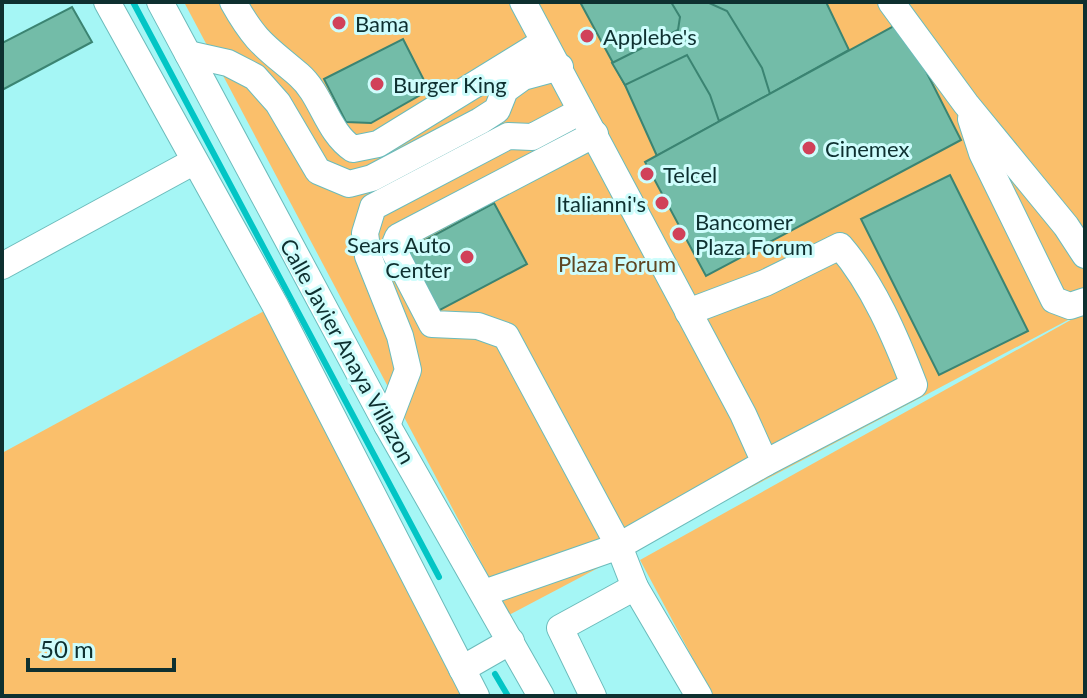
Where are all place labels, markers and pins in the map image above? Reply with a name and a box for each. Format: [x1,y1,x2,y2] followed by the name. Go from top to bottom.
[355,10,409,37] place label: Bama
[330,14,348,32] marker: Bama
[603,23,697,50] place label: Applebe's
[578,27,596,45] marker: Applebe's
[393,71,507,98] place label: Burger King
[368,75,386,93] marker: Burger King
[825,135,909,162] place label: Cinemex
[800,139,818,157] marker: Cinemex
[663,161,717,188] place label: Telcel
[638,165,656,183] marker: Telcel
[556,190,646,217] place label: Italianni's
[653,194,671,212] marker: Italianni's
[695,208,813,260] place label: Bancomer Plaza Forum
[670,225,688,243] marker: Bancomer Plaza Forum
[347,231,451,283] place label: Sears Auto Center
[458,248,476,266] marker: Sears Auto Center

